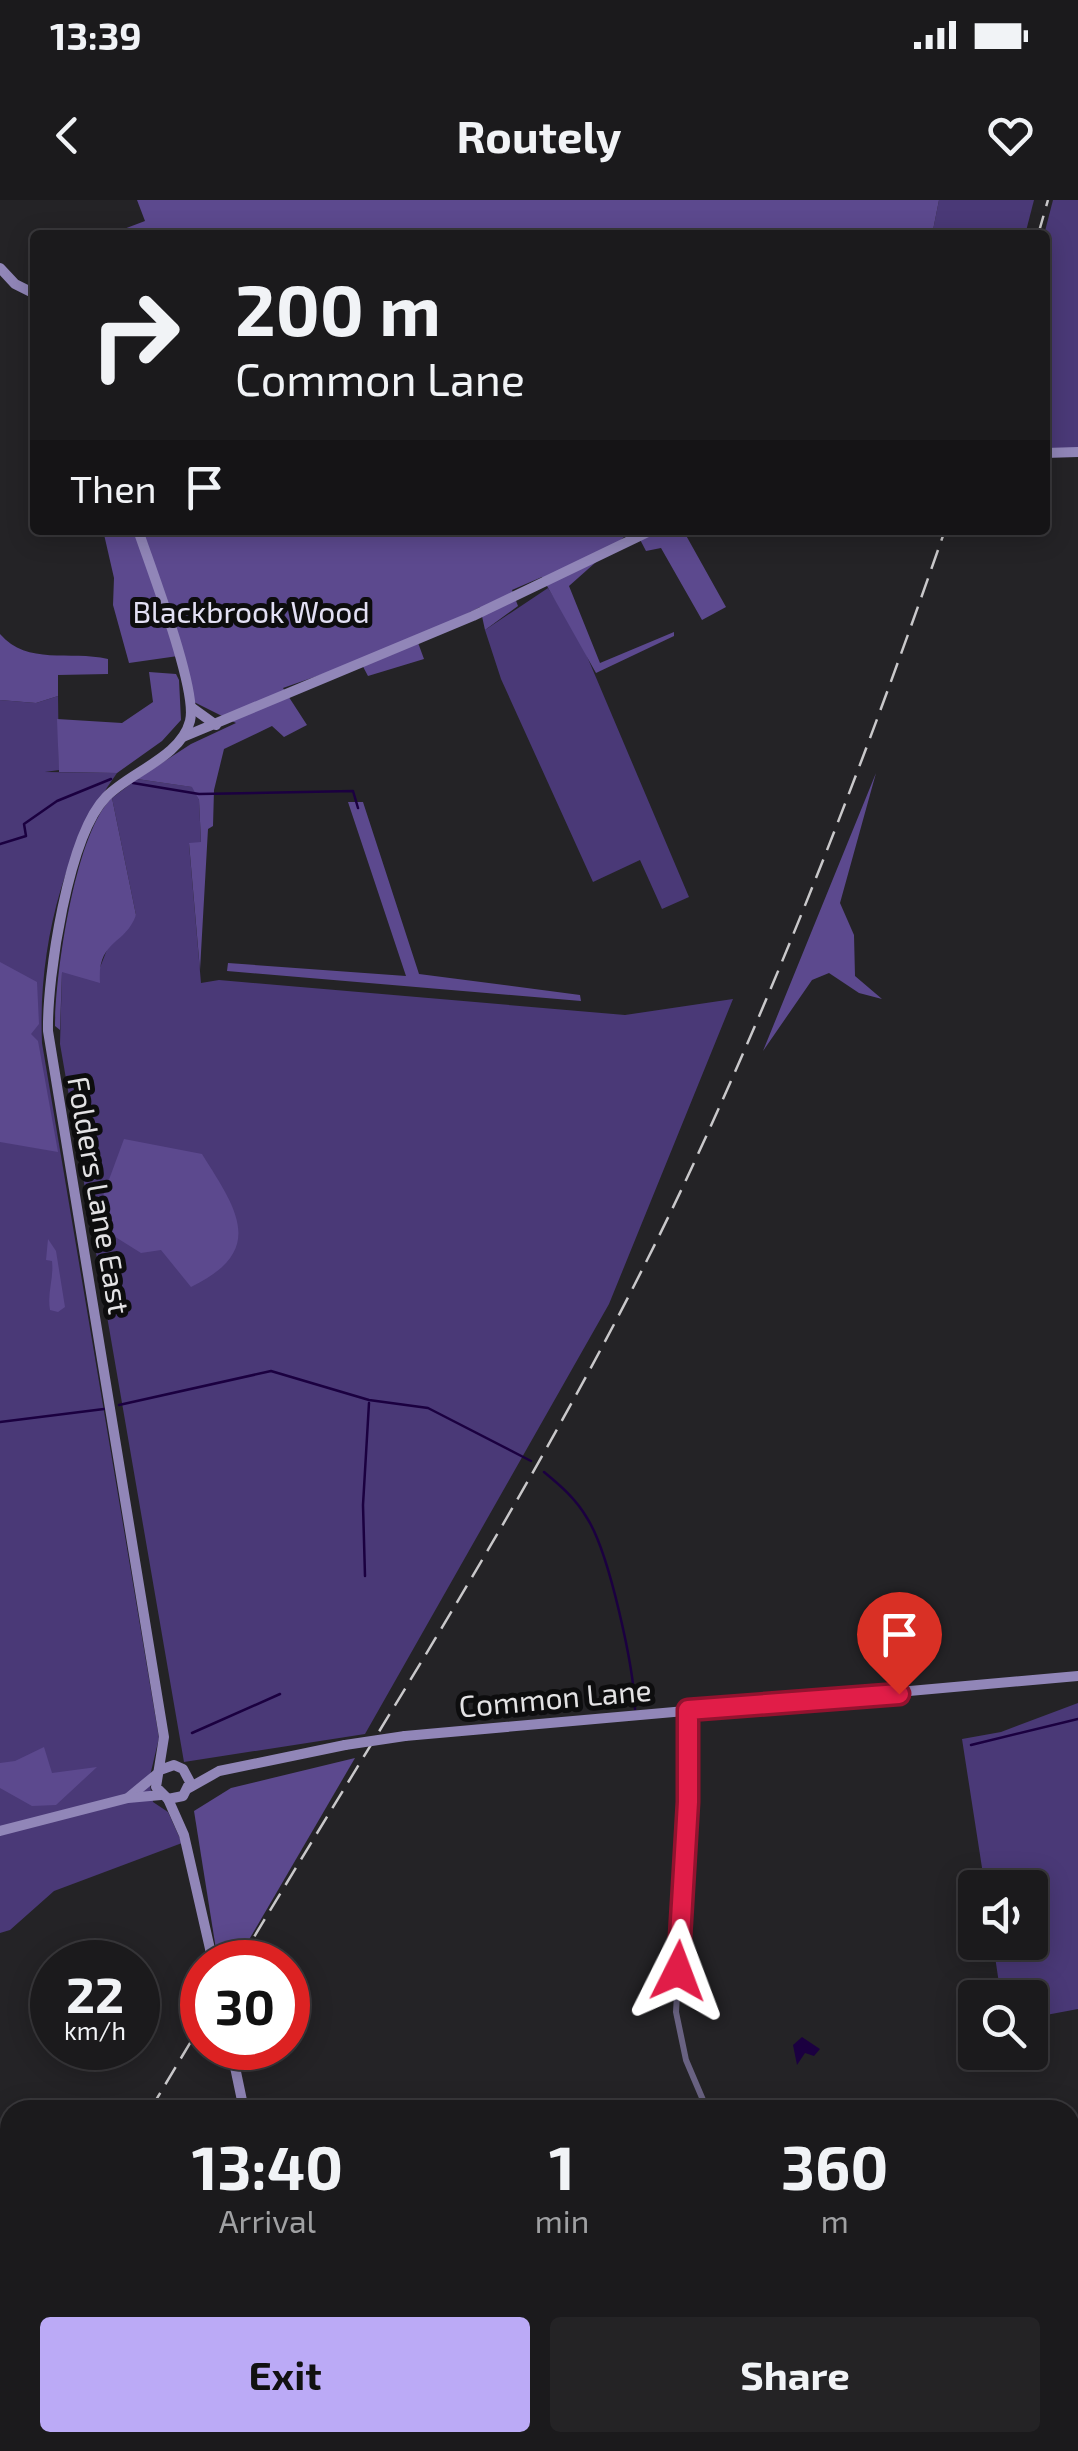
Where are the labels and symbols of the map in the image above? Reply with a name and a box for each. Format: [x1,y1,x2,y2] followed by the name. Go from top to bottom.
[132,593,370,629] park label: Blackbrook Wood
[61,1073,139,1317] street label: Folders Lane East
[857,1592,942,1695] pin
[457,1671,653,1723] street label: Common Lane
[626,1919,730,2023] position arrow
[180,1940,310,2070] speed limit sign: 30

